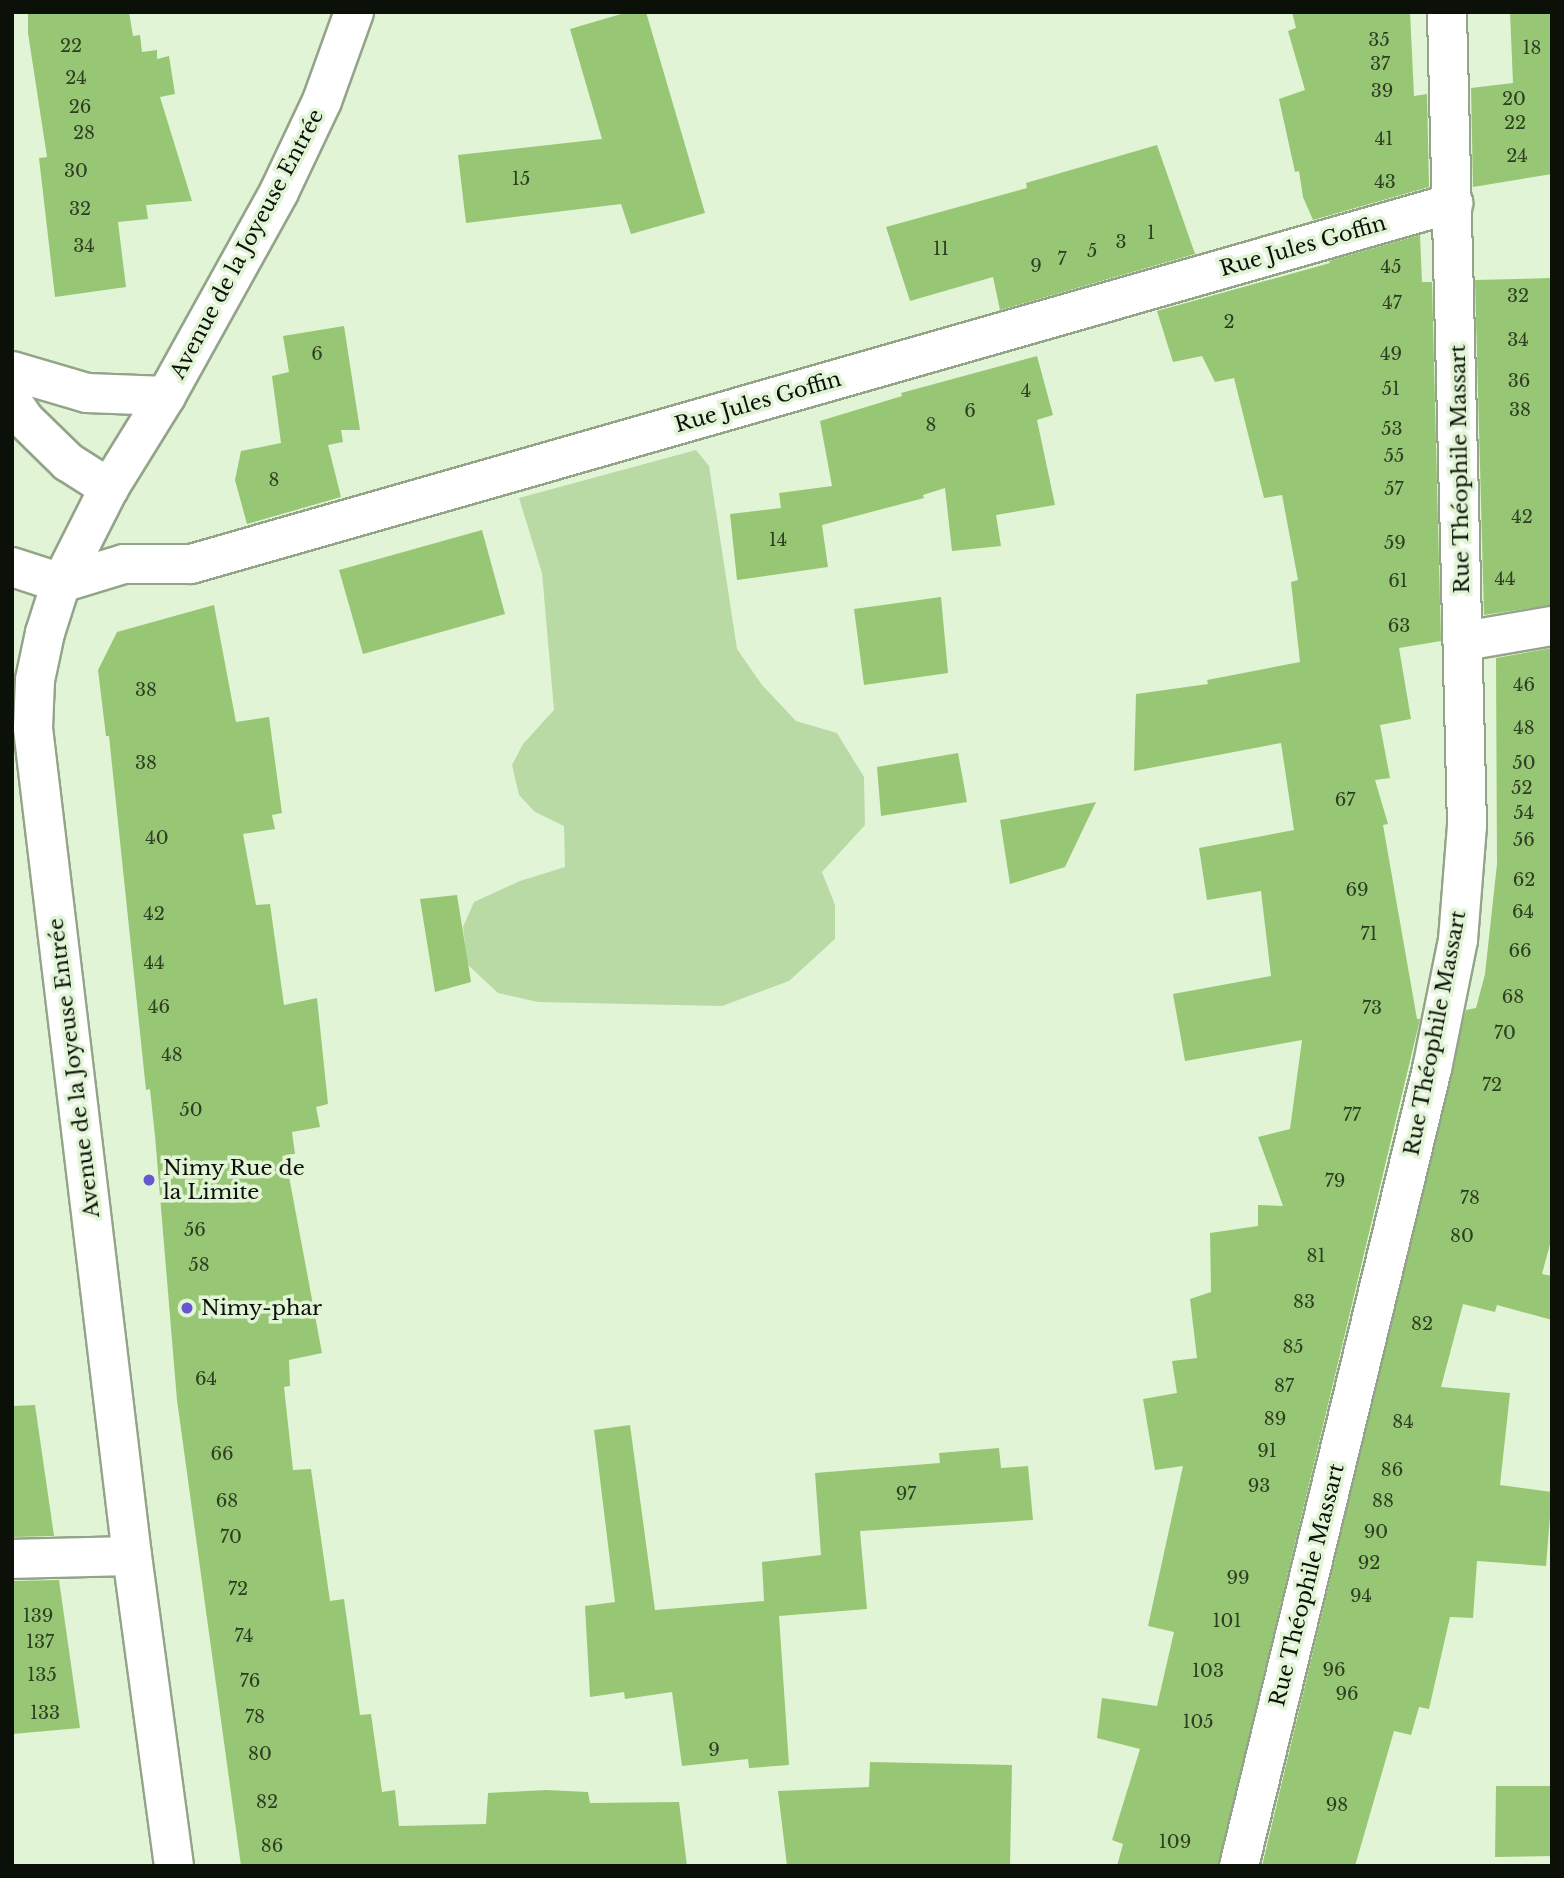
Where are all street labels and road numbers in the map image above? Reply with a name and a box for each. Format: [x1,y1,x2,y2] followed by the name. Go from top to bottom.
[165,105,329,383] street label: Avenue de la Joyeuse Entrée
[1217,210,1389,282] street label: Rue Jules Goffin
[1445,344,1475,594] street label: Rue Théophile Massart
[672,366,844,438] street label: Rue Jules Goffin
[1399,908,1471,1158] street label: Rue Théophile Massart
[43,917,105,1219] street label: Avenue de la Joyeuse Entrée
[1265,1461,1349,1709] street label: Rue Théophile Massart

